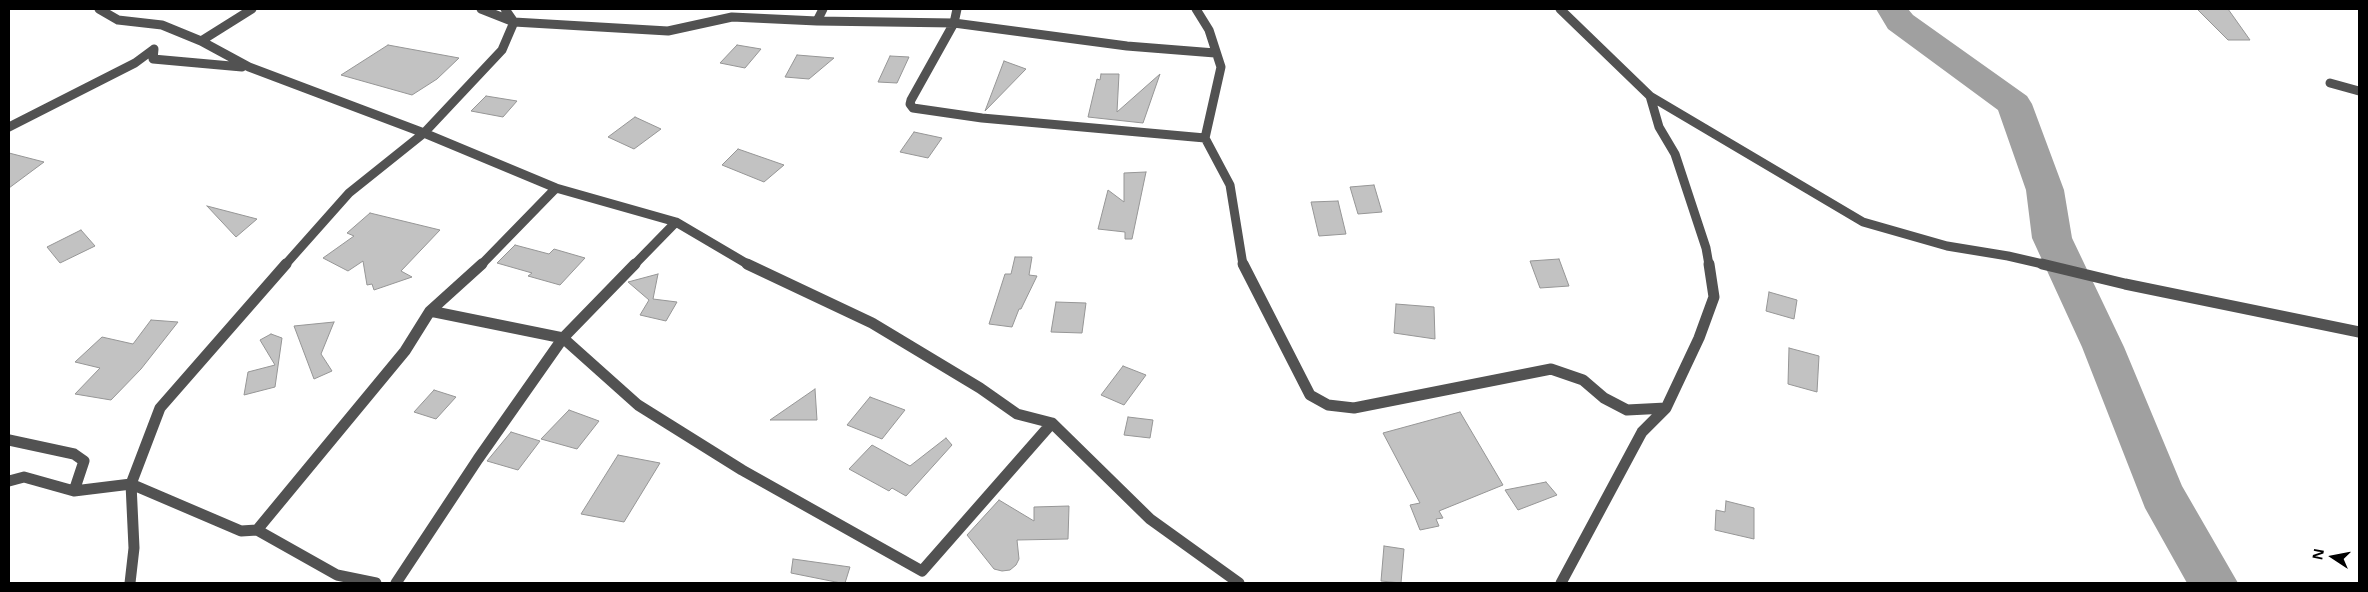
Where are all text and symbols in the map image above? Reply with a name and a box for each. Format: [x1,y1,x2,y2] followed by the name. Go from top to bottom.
[2308,532,2358,582] north arrow
[2307,547,2328,561] text: N

